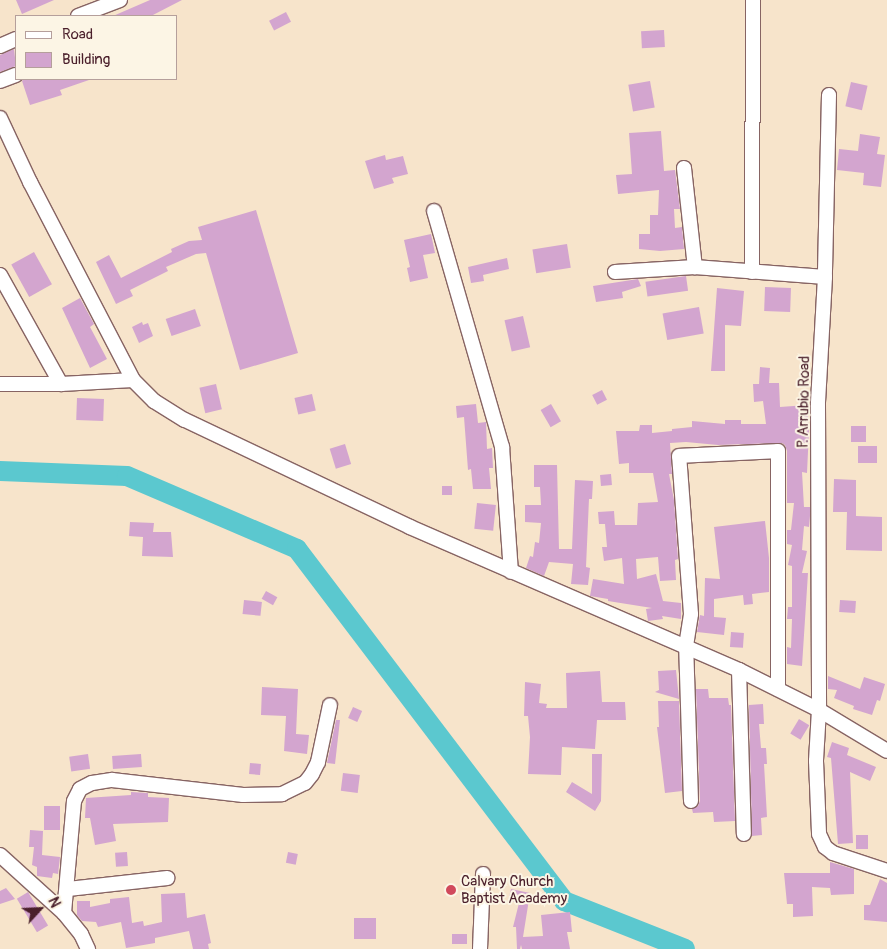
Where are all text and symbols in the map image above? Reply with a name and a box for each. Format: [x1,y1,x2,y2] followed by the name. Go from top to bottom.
[15,15,178,80] legend
[62,25,93,44] text: Road
[62,50,110,69] text: Building
[794,356,814,448] street label: P. Arrubio Road
[461,872,567,907] place label: Calvary Church Baptist Academy
[15,884,65,934] north arrow
[445,884,457,896] marker: Calvary Church Baptist Academy
[44,895,64,910] text: N

